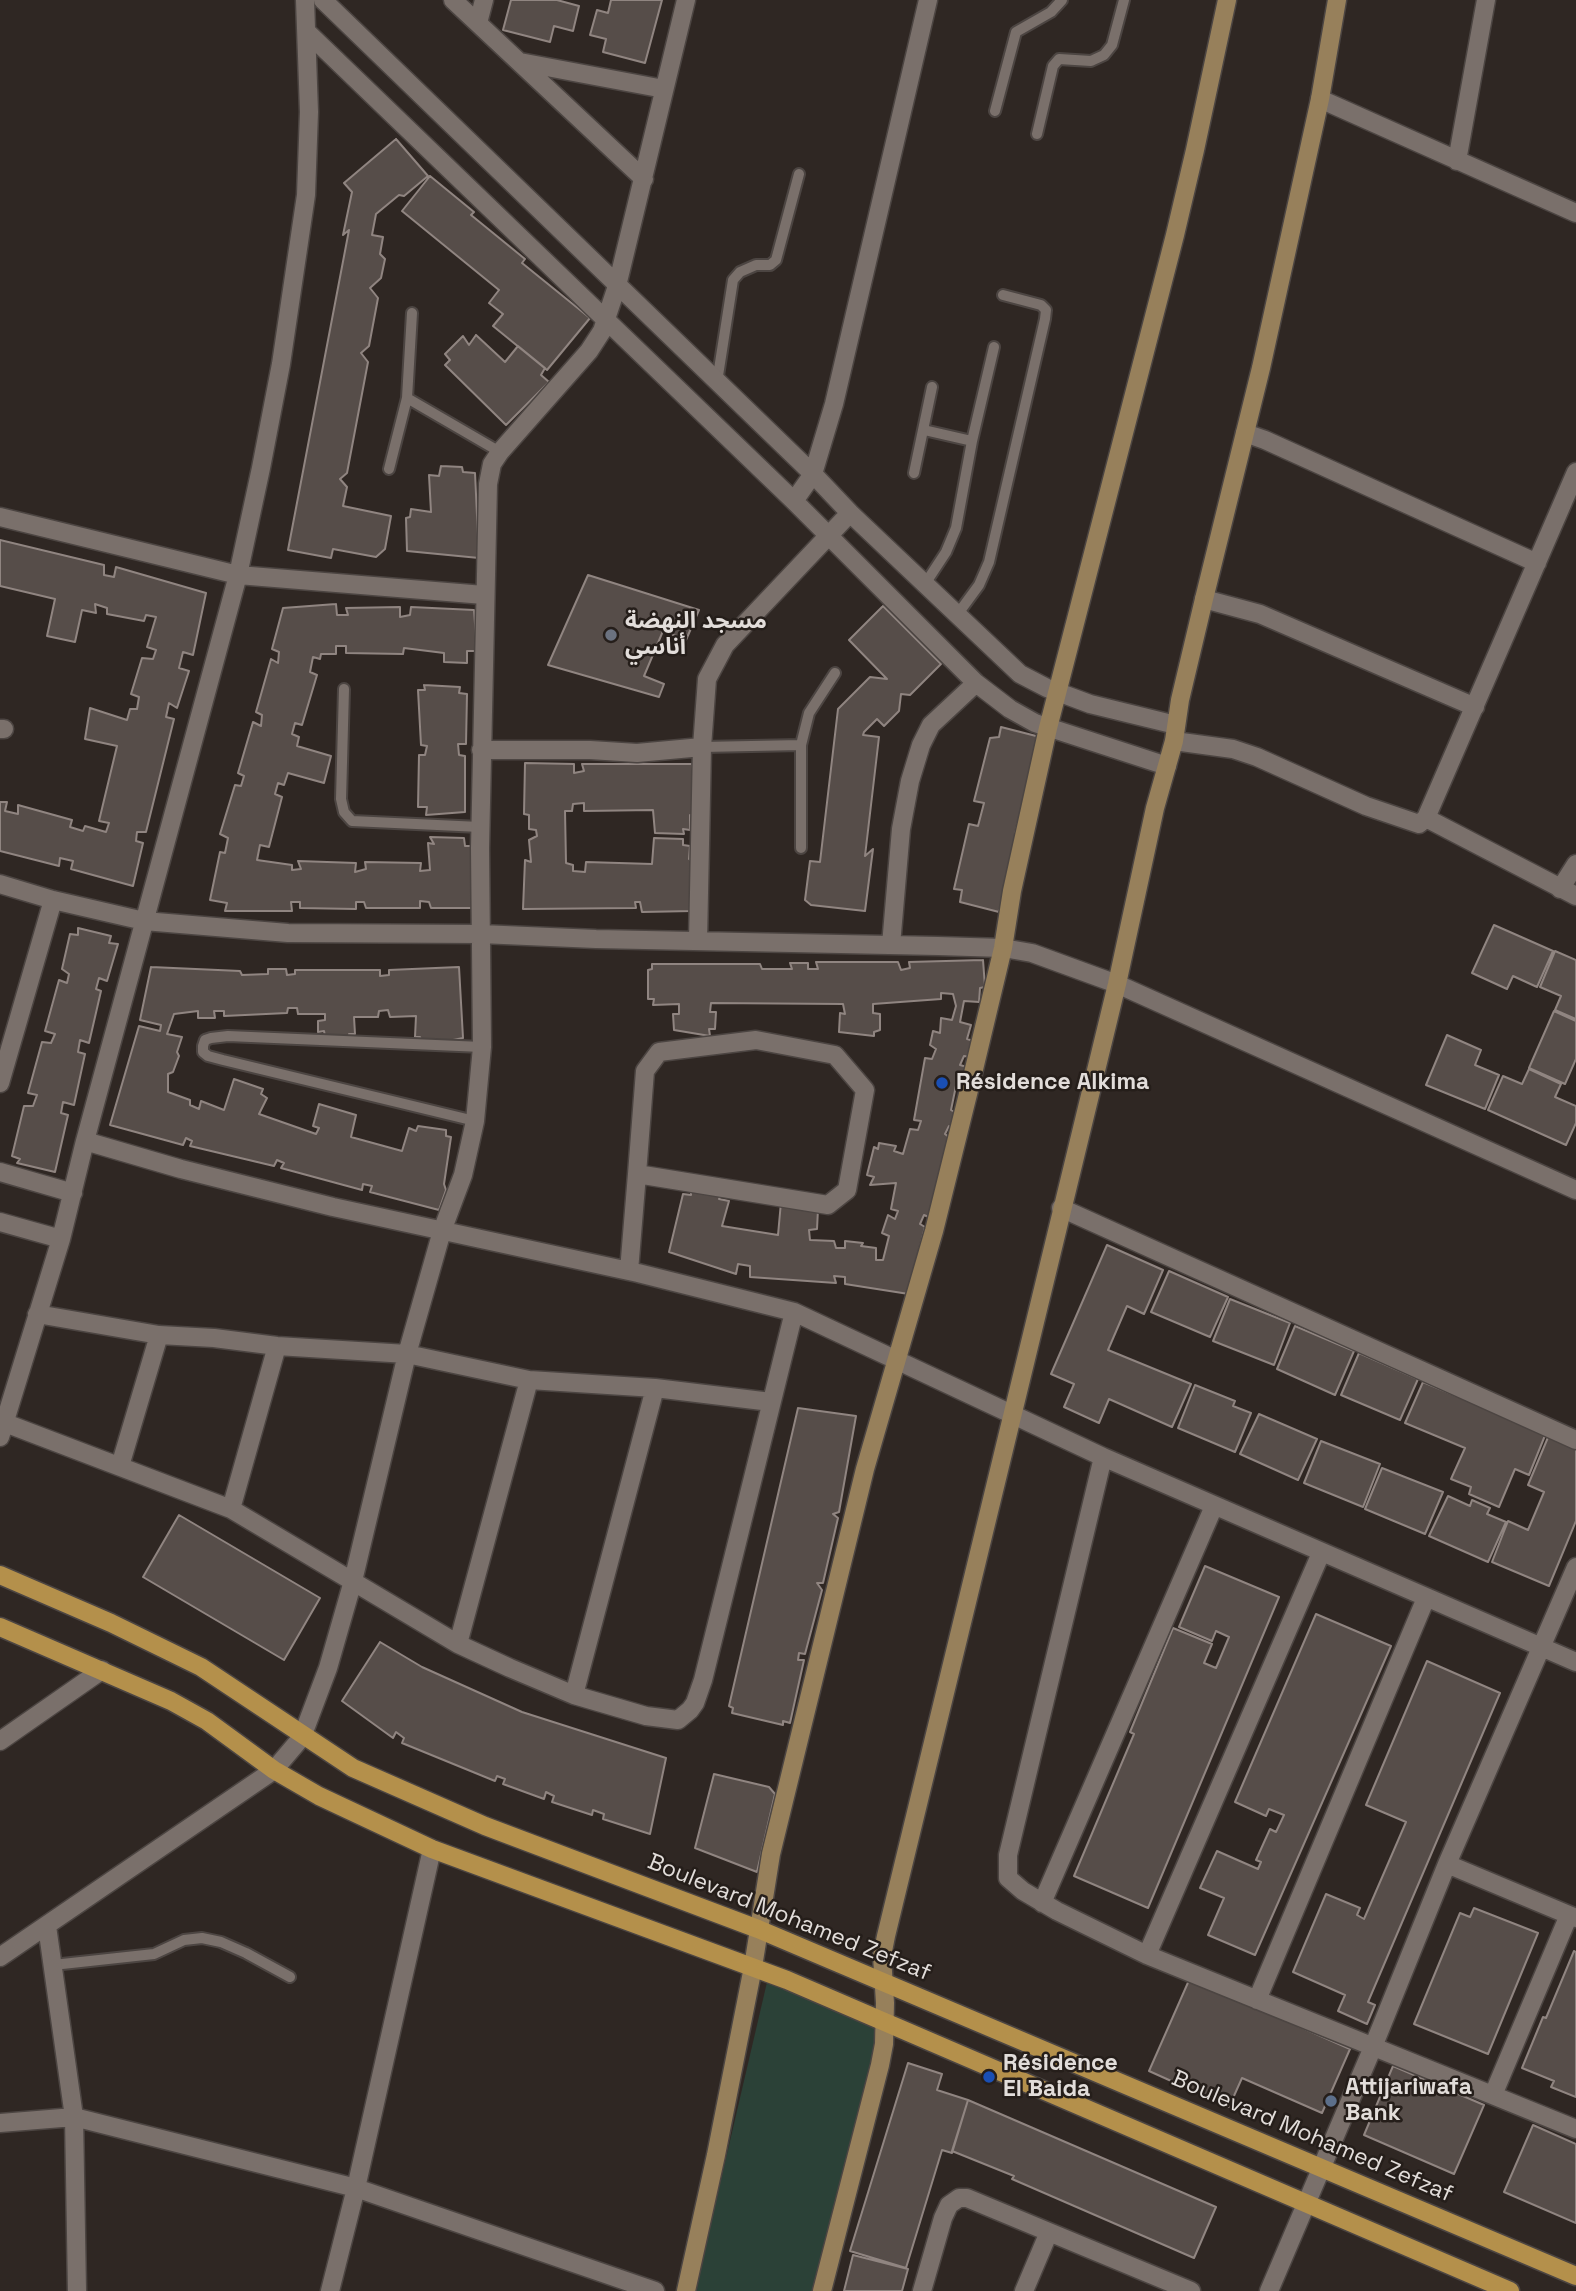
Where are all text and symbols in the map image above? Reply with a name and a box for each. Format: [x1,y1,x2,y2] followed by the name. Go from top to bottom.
[625,608,767,662] place label: مسجد النهضة أناسي
[603,627,619,643] marker: مسجد النهضة أناسي
[956,1069,1149,1097] place label: Résidence Alkima
[934,1075,950,1091] marker: Résidence Alkima
[643,1848,935,1988] street label: Boulevard Mohamed Zefzaf
[1003,2050,1118,2104] place label: Résidence El Baida
[1167,2065,1457,2209] street label: Boulevard Mohamed Zefzaf
[981,2069,997,2085] marker: Résidence El Baida
[1345,2074,1472,2128] place label: Attijariwafa Bank
[1323,2093,1339,2109] marker: Attijariwafa Bank

